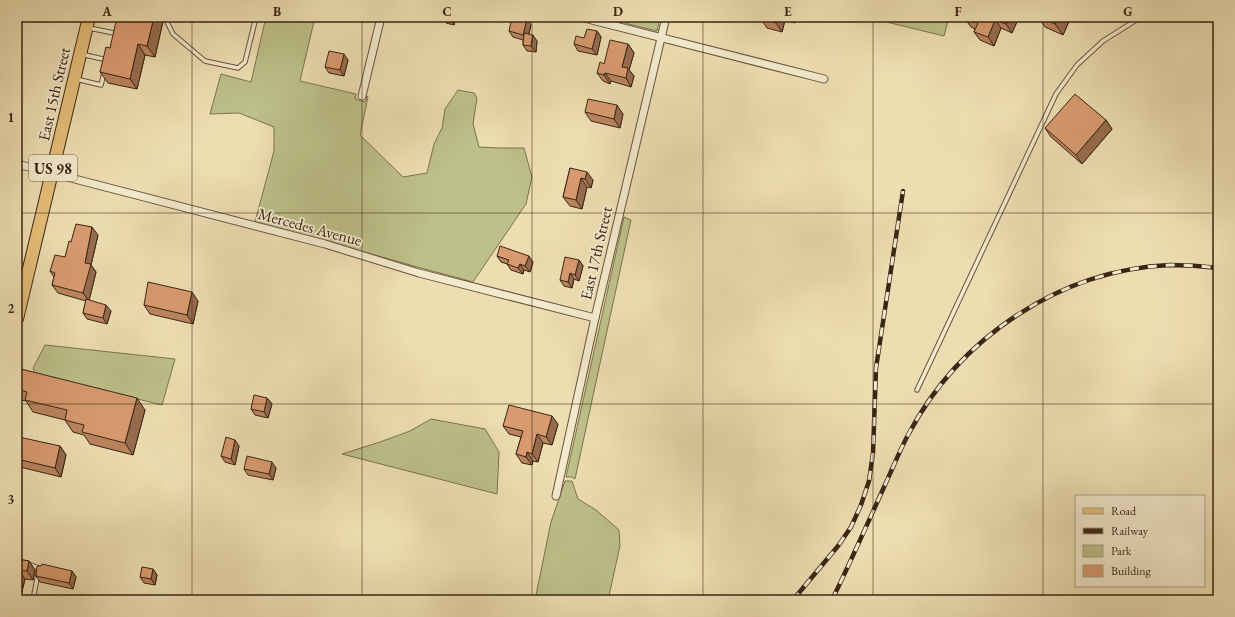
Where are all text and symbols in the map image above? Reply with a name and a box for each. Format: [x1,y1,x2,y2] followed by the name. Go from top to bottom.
[101,3,112,20] text: A
[273,3,281,20] text: B
[442,3,452,20] text: C
[613,3,623,20] text: D
[784,3,792,20] text: E
[954,3,962,20] text: F
[1123,3,1133,20] text: G
[33,45,75,143] street label: East 15th Street
[8,109,15,126] text: 1
[29,155,77,181] road number: US 98
[256,203,364,251] street label: Mercedes Avenue
[575,204,617,302] street label: East 17th Street
[8,300,15,317] text: 2
[8,491,15,508] text: 3
[1075,495,1205,587] legend
[1111,503,1137,519] text: Road
[1111,523,1149,539] text: Railway
[1111,543,1132,559] text: Park
[1111,563,1152,579] text: Building

